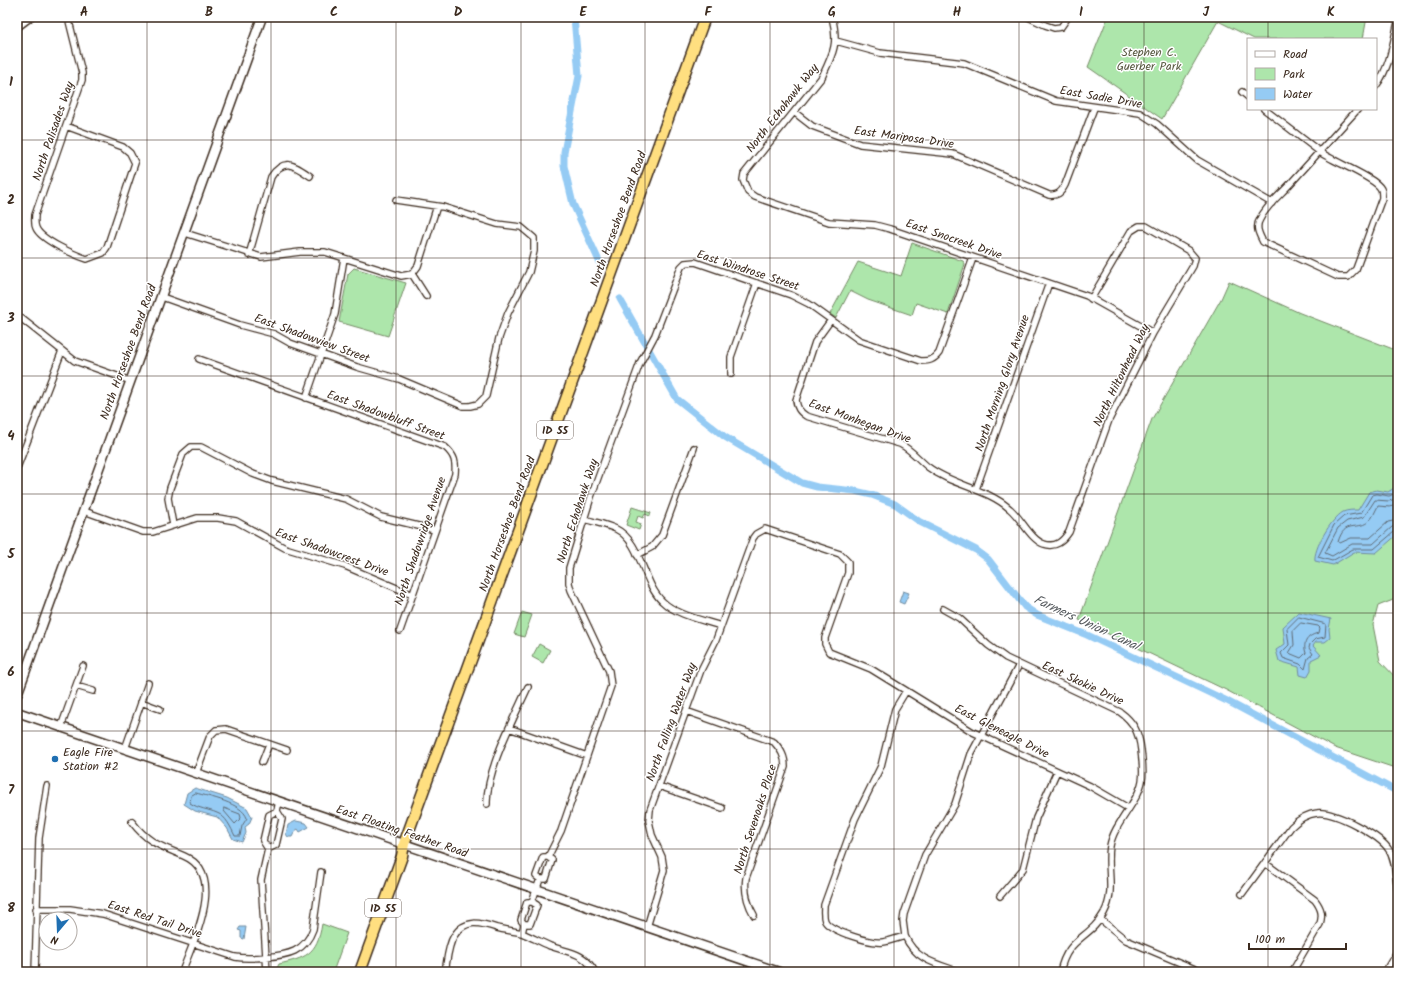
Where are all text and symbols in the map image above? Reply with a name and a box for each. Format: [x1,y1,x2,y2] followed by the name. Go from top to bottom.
[80,2,88,23] text: A
[205,2,213,23] text: B
[330,2,338,23] text: C
[454,2,463,23] text: D
[579,2,587,23] text: E
[704,2,712,23] text: F
[828,2,836,23] text: G
[953,2,962,23] text: H
[1079,2,1083,23] text: I
[1203,2,1210,23] text: J
[1327,2,1335,23] text: K
[1247,38,1377,110] legend
[1117,43,1182,76] park label: Stephen C. Guerber Park
[1283,45,1308,64] text: Road
[741,59,824,157] street label: North Echohawk Way
[1283,65,1305,84] text: Park
[9,72,13,93] text: 1
[28,79,80,183] street label: North Palisades Way
[1058,81,1144,114] street label: East Sadie Drive
[1283,85,1313,104] text: Water
[853,121,956,154] street label: East Mariposa Drive
[585,148,652,290] street label: North Horseshoe Bend Road
[7,190,15,211] text: 2
[903,214,1005,265] street label: East Snocreek Drive
[694,245,802,296] street label: East Windrose Street
[95,281,162,423] street label: North Horseshoe Bend Road
[6,308,15,329] text: 3
[251,309,373,368] street label: East Shadowview Street
[970,311,1035,454] street label: North Morning Glory Avenue
[1088,320,1155,430] street label: North Hiltonhead Way
[324,385,448,446] street label: East Shadowbluff Street
[806,394,914,449] street label: East Monhegan Drive
[537,421,573,439] road number: ID 55
[7,426,15,447] text: 4
[474,453,541,595] street label: North Horseshoe Bend Road
[552,456,603,566] street label: North Echohawk Way
[389,473,452,608] street label: North Shadowridge Avenue
[272,523,392,582] street label: East Shadowcrest Drive
[7,544,16,565] text: 5
[1030,590,1145,658] water label: Farmers Union Canal
[1039,656,1127,711] street label: East Skokie Drive
[641,660,702,784] street label: North Falling Water Way
[7,662,15,683] text: 6
[951,699,1053,764] street label: East Gleneagle Drive
[63,743,119,776] place label: Eagle Fire Station #2
[50,754,60,764] marker: Eagle Fire Station #2
[729,761,782,877] street label: North Sevenoaks Place
[8,780,15,801] text: 7
[333,800,471,863] street label: East Floating Feather Road
[105,895,205,944] street label: East Red Tail Drive
[7,898,15,919] text: 8
[365,899,401,917] road number: ID 55
[38,911,78,951] north arrow
[1249,925,1346,951] scale bar
[49,930,61,949] text: N
[1255,930,1286,949] text: 100 m

